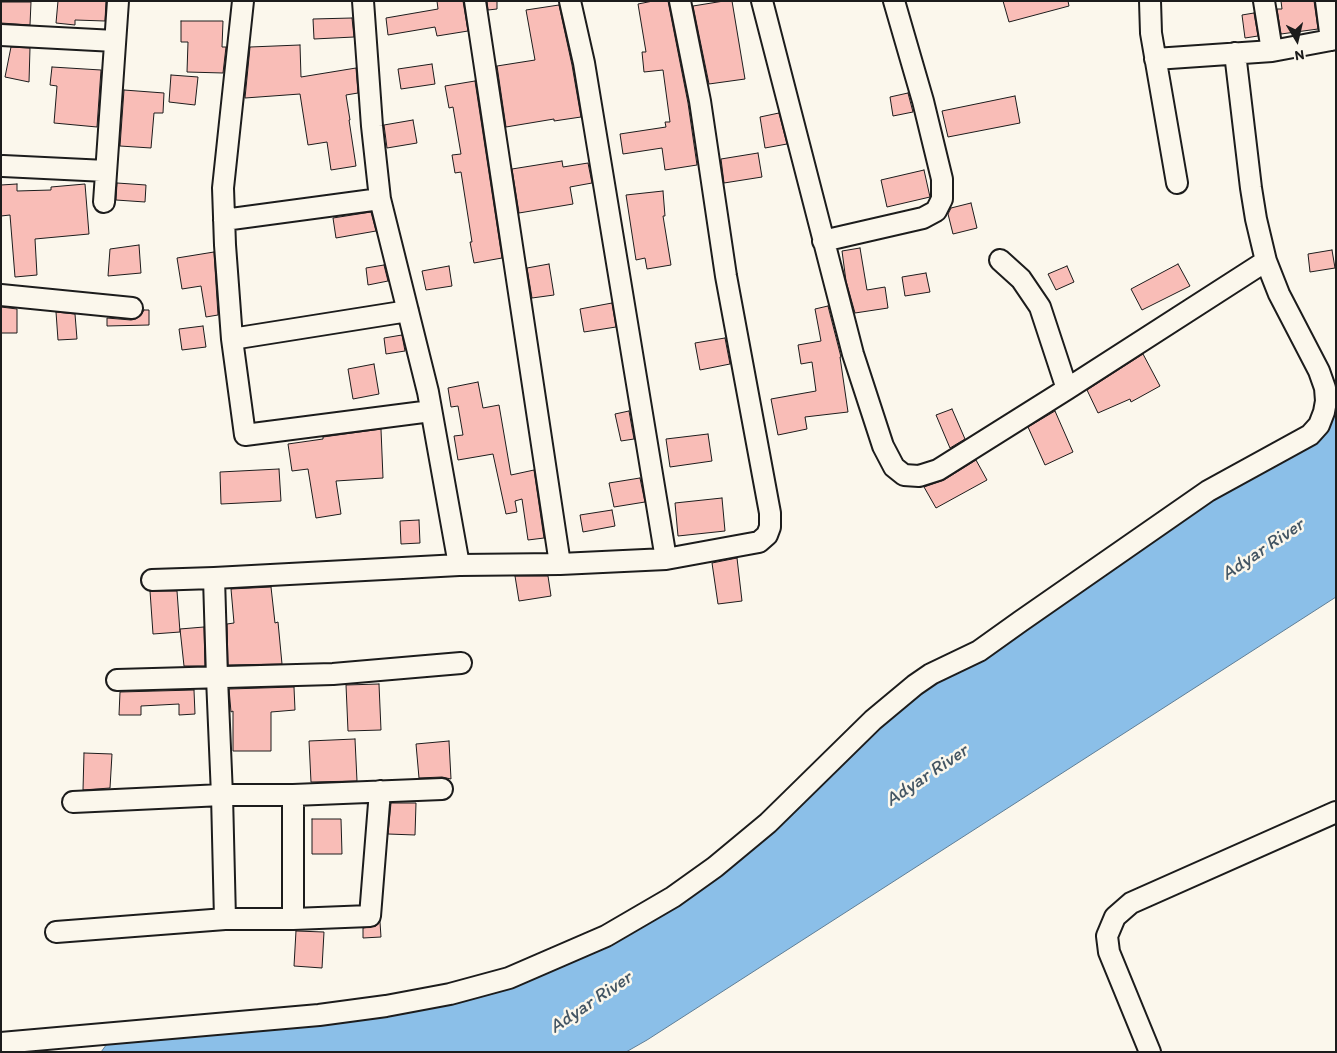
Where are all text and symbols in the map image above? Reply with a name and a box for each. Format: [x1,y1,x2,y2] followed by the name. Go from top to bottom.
[1272,15,1322,65] north arrow
[1293,46,1305,64] text: N
[1217,514,1309,586] water label: Adyar River
[881,740,973,812] water label: Adyar River
[545,967,637,1039] water label: Adyar River

